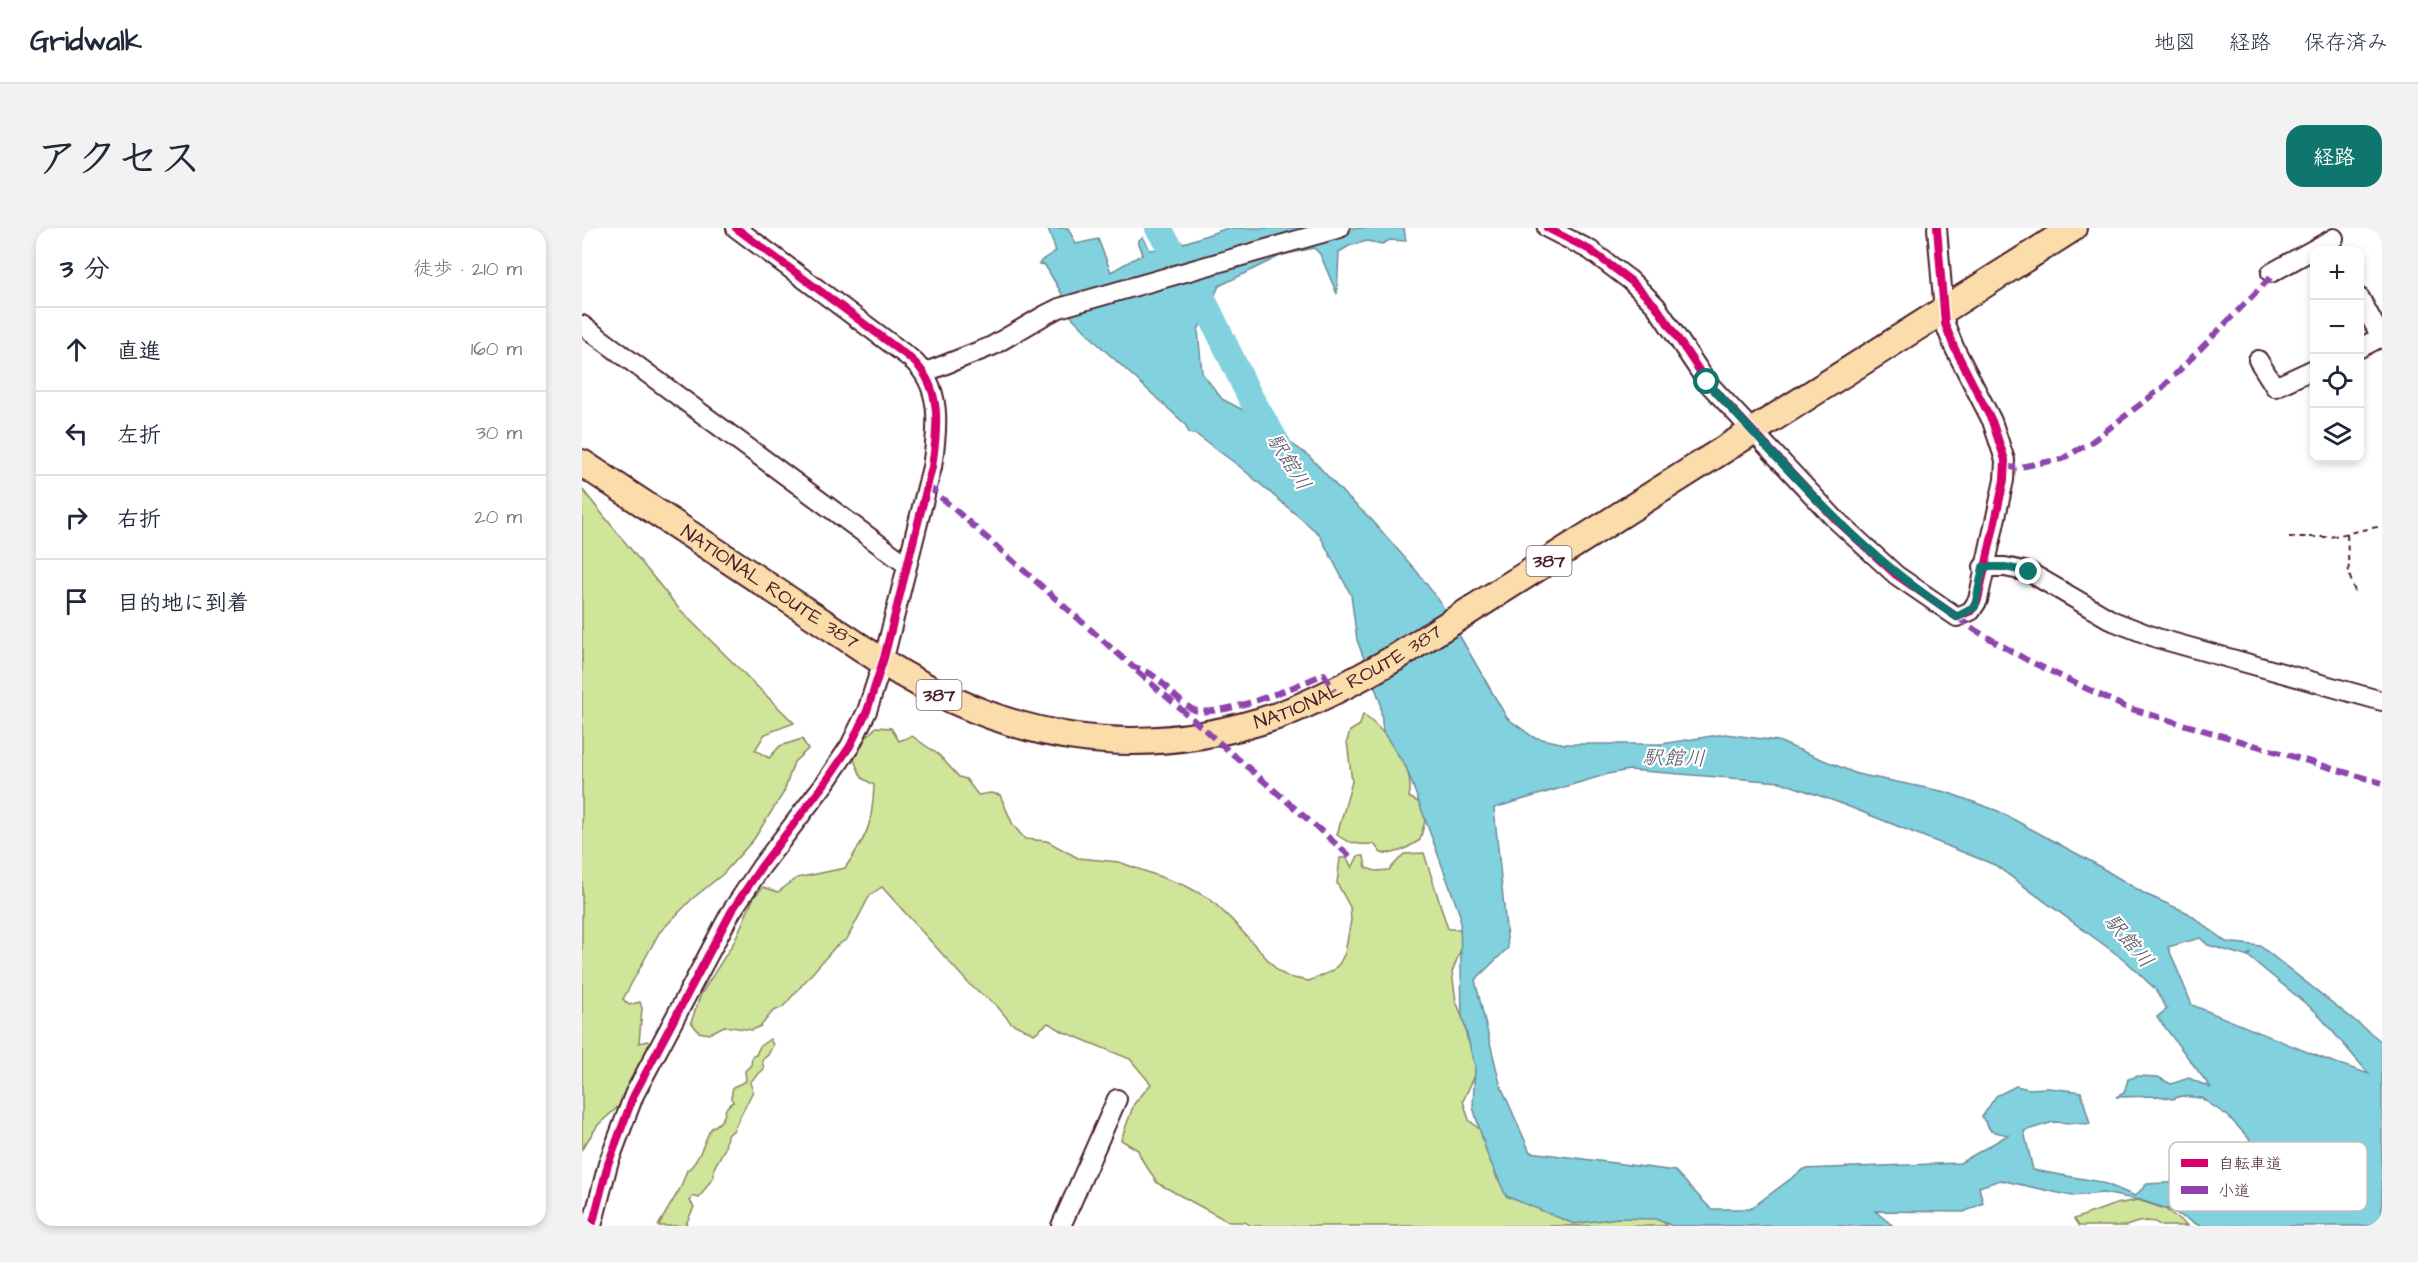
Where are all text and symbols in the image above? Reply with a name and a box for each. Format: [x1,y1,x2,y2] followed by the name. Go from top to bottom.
[30,22,142,61] text: Gridwalk
[2154,28,2196,57] text: 地図
[2229,28,2271,57] text: 経路
[2304,28,2388,57] text: 保存済み
[2286,125,2382,187] button: 経路
[36,131,201,189] text: アクセス
[2310,246,2364,462] map controls
[2310,246,2364,300] button: +
[60,251,110,287] text: 3 分
[413,255,522,283] text: 徒歩 · 210 m
[2310,300,2364,354] button: −
[60,333,93,366] icon: ahead
[471,335,522,363] text: 160 m
[117,336,161,367] text: 直進
[2310,354,2364,408] button: locate
[1693,368,1719,394] route start
[2310,408,2364,462] button: layers
[60,417,93,450] icon: left
[476,419,522,447] text: 30 m
[117,420,161,451] text: 左折
[1260,428,1318,496] water label: 駅館川
[60,501,93,534] icon: right
[474,503,522,531] text: 20 m
[117,504,161,535] text: 右折
[675,518,864,656] street label: NATIONAL ROUTE 387
[1526,546,1572,576] road number: 387
[2015,558,2041,584] route end
[60,585,93,618] icon: arrive
[117,588,249,619] text: 目的地に到着
[1250,618,1447,736] street label: NATIONAL ROUTE 387
[916,680,962,710] road number: 387
[1642,742,1706,774] water label: 駅館川
[2098,908,2160,974] water label: 駅館川
[2169,1142,2367,1211] legend
[2218,1153,2282,1175] text: 自転車道
[2218,1180,2250,1202] text: 小道

